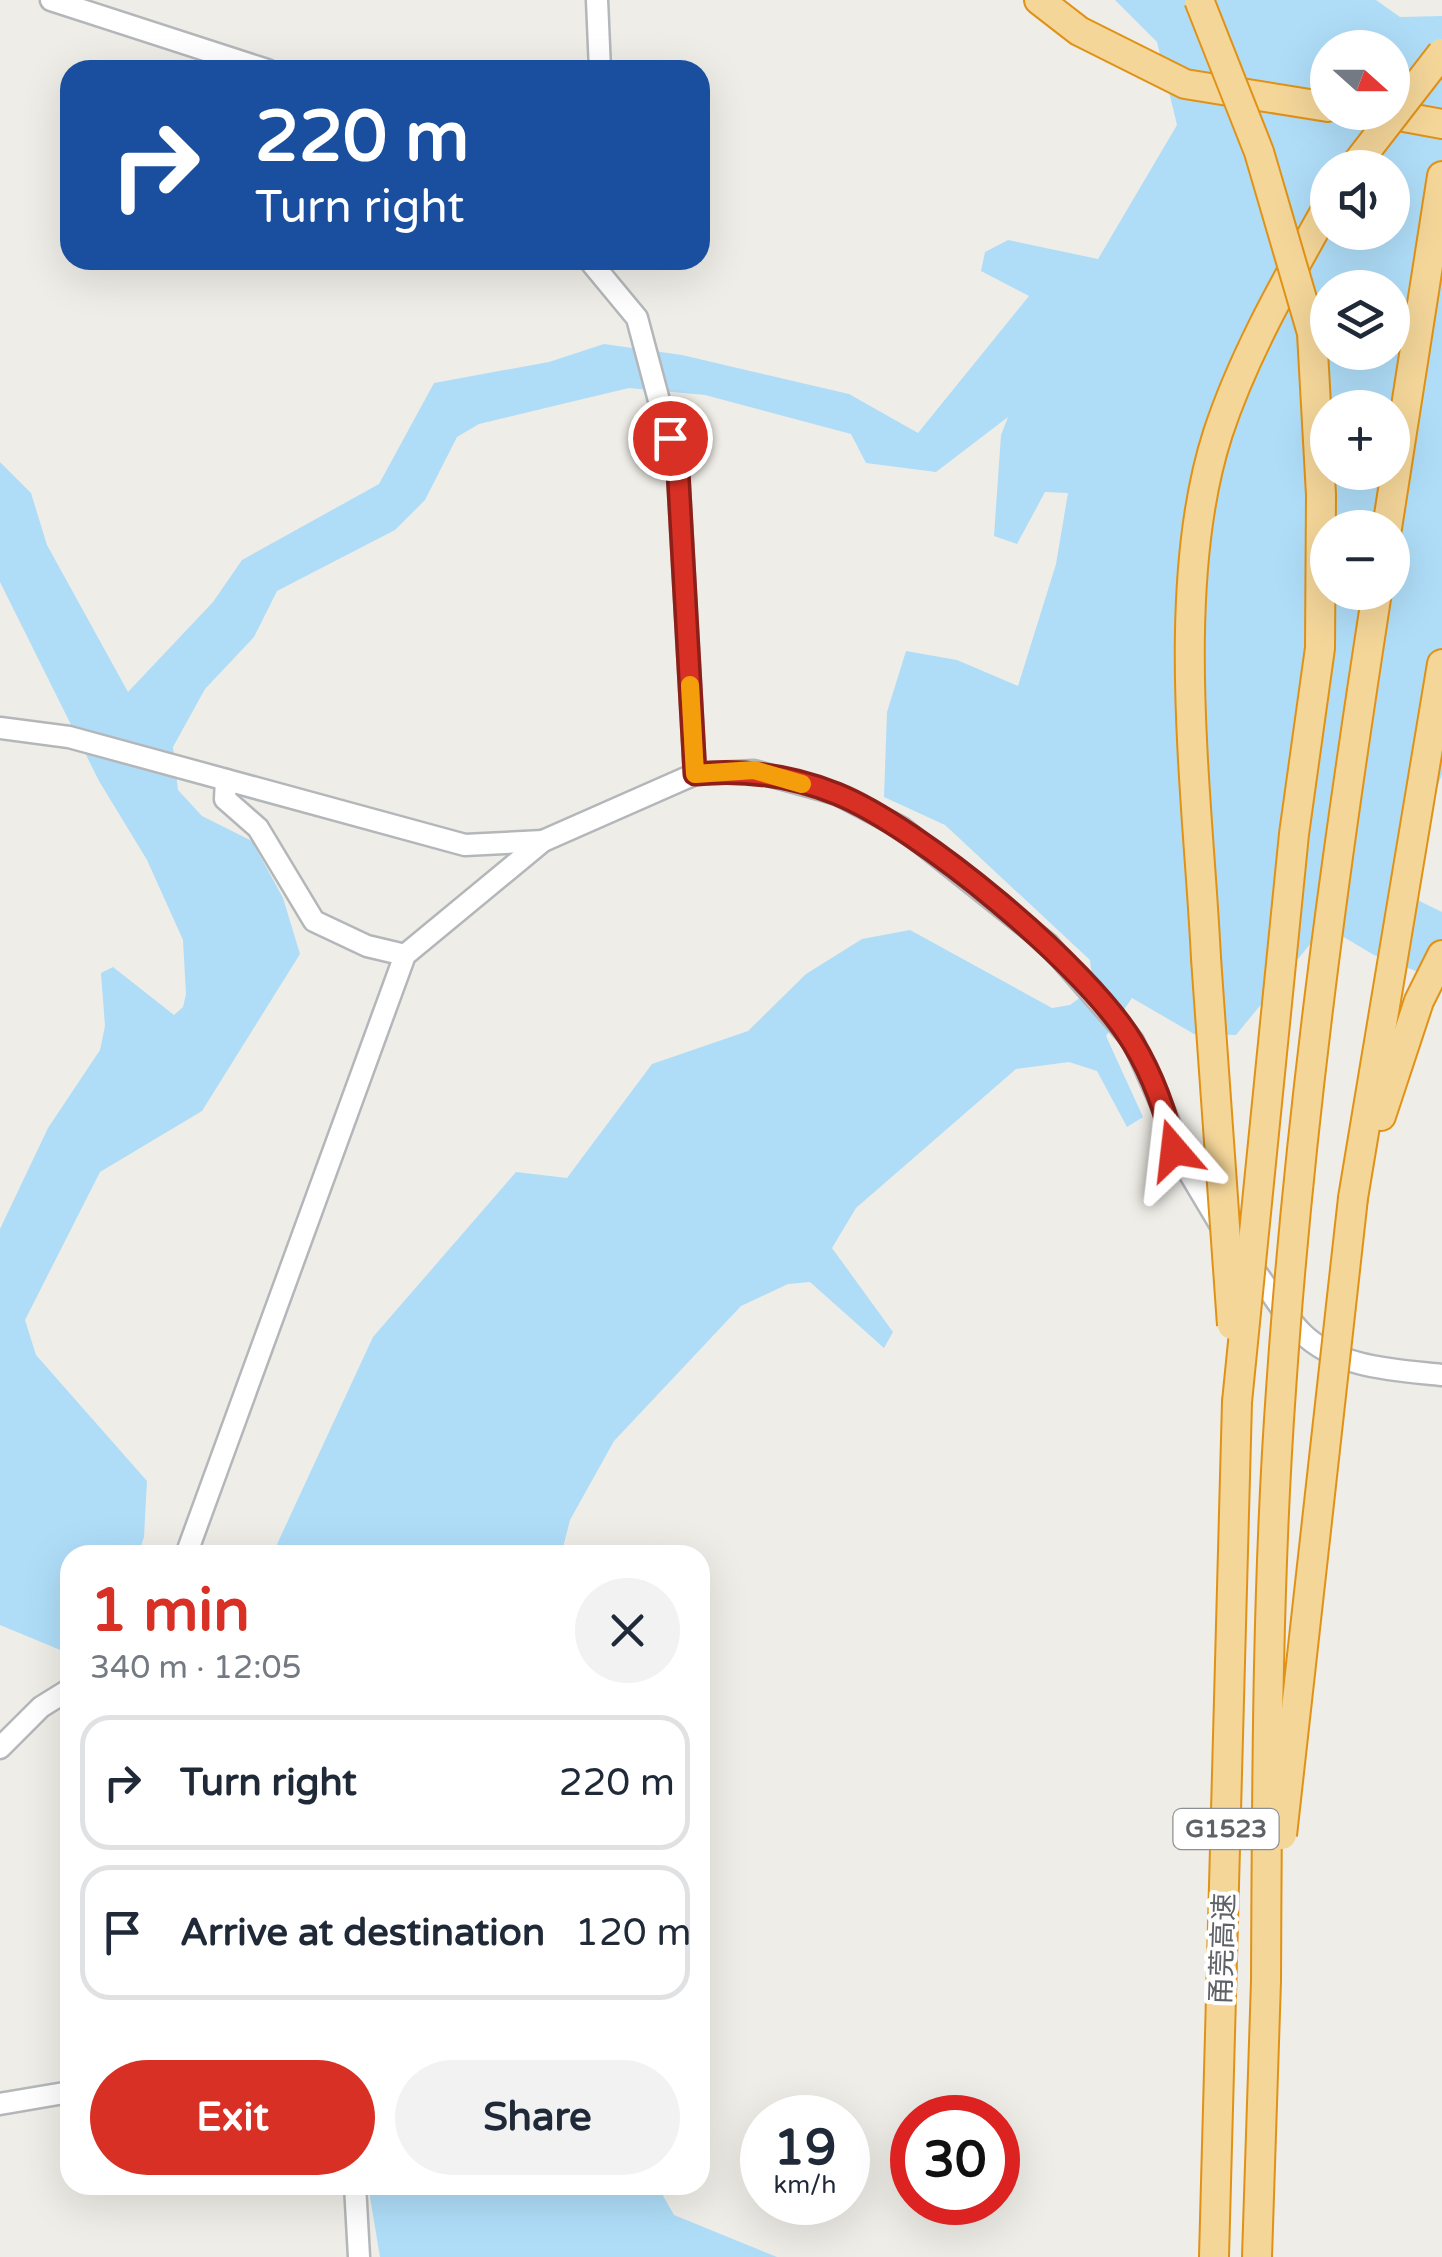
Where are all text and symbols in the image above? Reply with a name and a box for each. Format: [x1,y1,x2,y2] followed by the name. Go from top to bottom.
[1310,30,1410,130] north arrow
[1310,30,1410,610] map controls
[255,96,469,180] text: 220 m
[90,100,220,230] icon: right
[1310,150,1410,250] button: sound
[255,181,464,235] text: Turn right
[1310,270,1410,370] button: layers
[1310,390,1410,490] button: +
[628,396,713,481] pin
[643,411,698,466] icon: arrive
[1310,510,1410,610] button: −
[1122,1098,1226,1202] position arrow
[90,1575,250,1647] text: 1 min
[575,1578,680,1683] button: close
[90,1649,302,1687] text: 340 m · 12:05
[95,1755,150,1810] icon: right
[180,1760,357,1806] text: Turn right
[559,1760,675,1806] text: 220 m
[1174,1809,1278,1849] road number: G1523
[1204,1892,1242,2006] street label: 甬莞高速
[95,1905,150,1960] icon: arrive
[180,1910,545,1956] text: Arrive at destination
[575,1910,691,1956] text: 120 m
[90,2060,375,2175] button: Exit
[395,2060,680,2175] button: Share
[890,2095,1020,2225] speed limit sign: 30
[774,2118,836,2178] text: 19
[774,2170,836,2200] text: km/h

